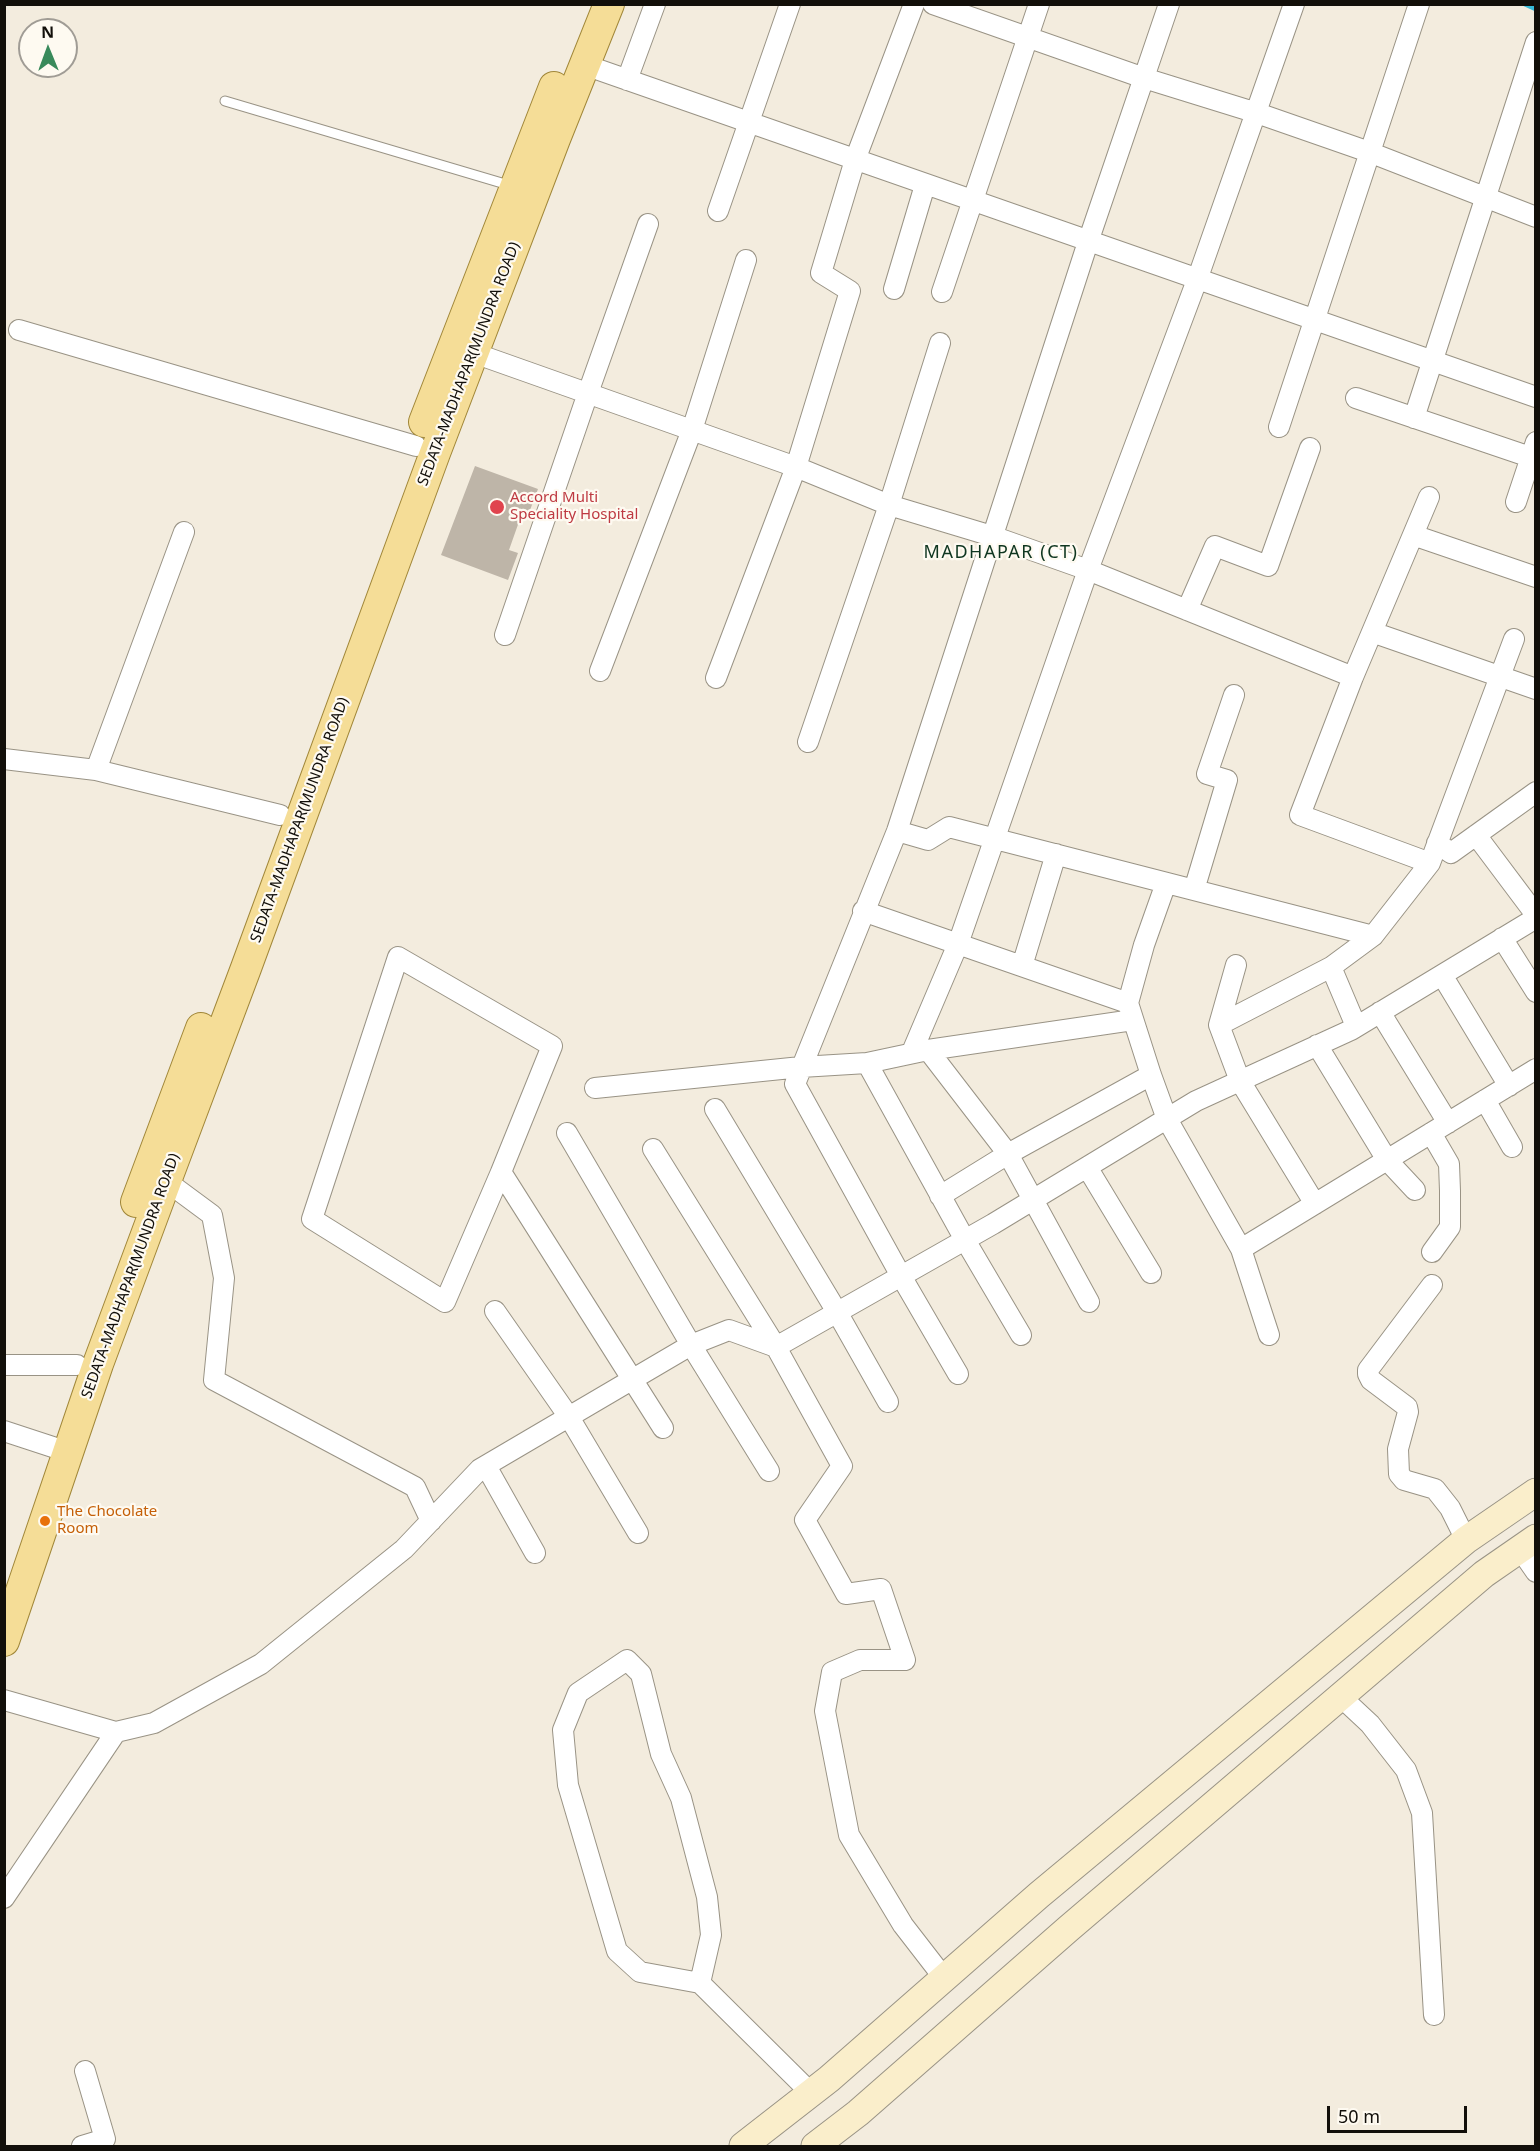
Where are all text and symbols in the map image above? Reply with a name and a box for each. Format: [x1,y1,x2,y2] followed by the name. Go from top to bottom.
[18,18,78,78] north arrow
[41,21,54,43] text: N
[414,240,524,488] street label: SEDATA-MADHAPAR(MUNDRA ROAD)
[510,489,638,524] place label: Accord Multi Speciality Hospital
[488,498,506,516] marker: Accord Multi Speciality Hospital
[924,542,1078,564] district label: MADHAPAR (CT)
[247,695,353,945] street label: SEDATA-MADHAPAR(MUNDRA ROAD)
[78,1151,184,1401] street label: SEDATA-MADHAPAR(MUNDRA ROAD)
[57,1503,157,1538] place label: The Chocolate Room
[38,1514,52,1528] marker: The Chocolate Room
[1330,2094,1470,2132] scale bar
[1338,2104,1380,2128] text: 50 m

